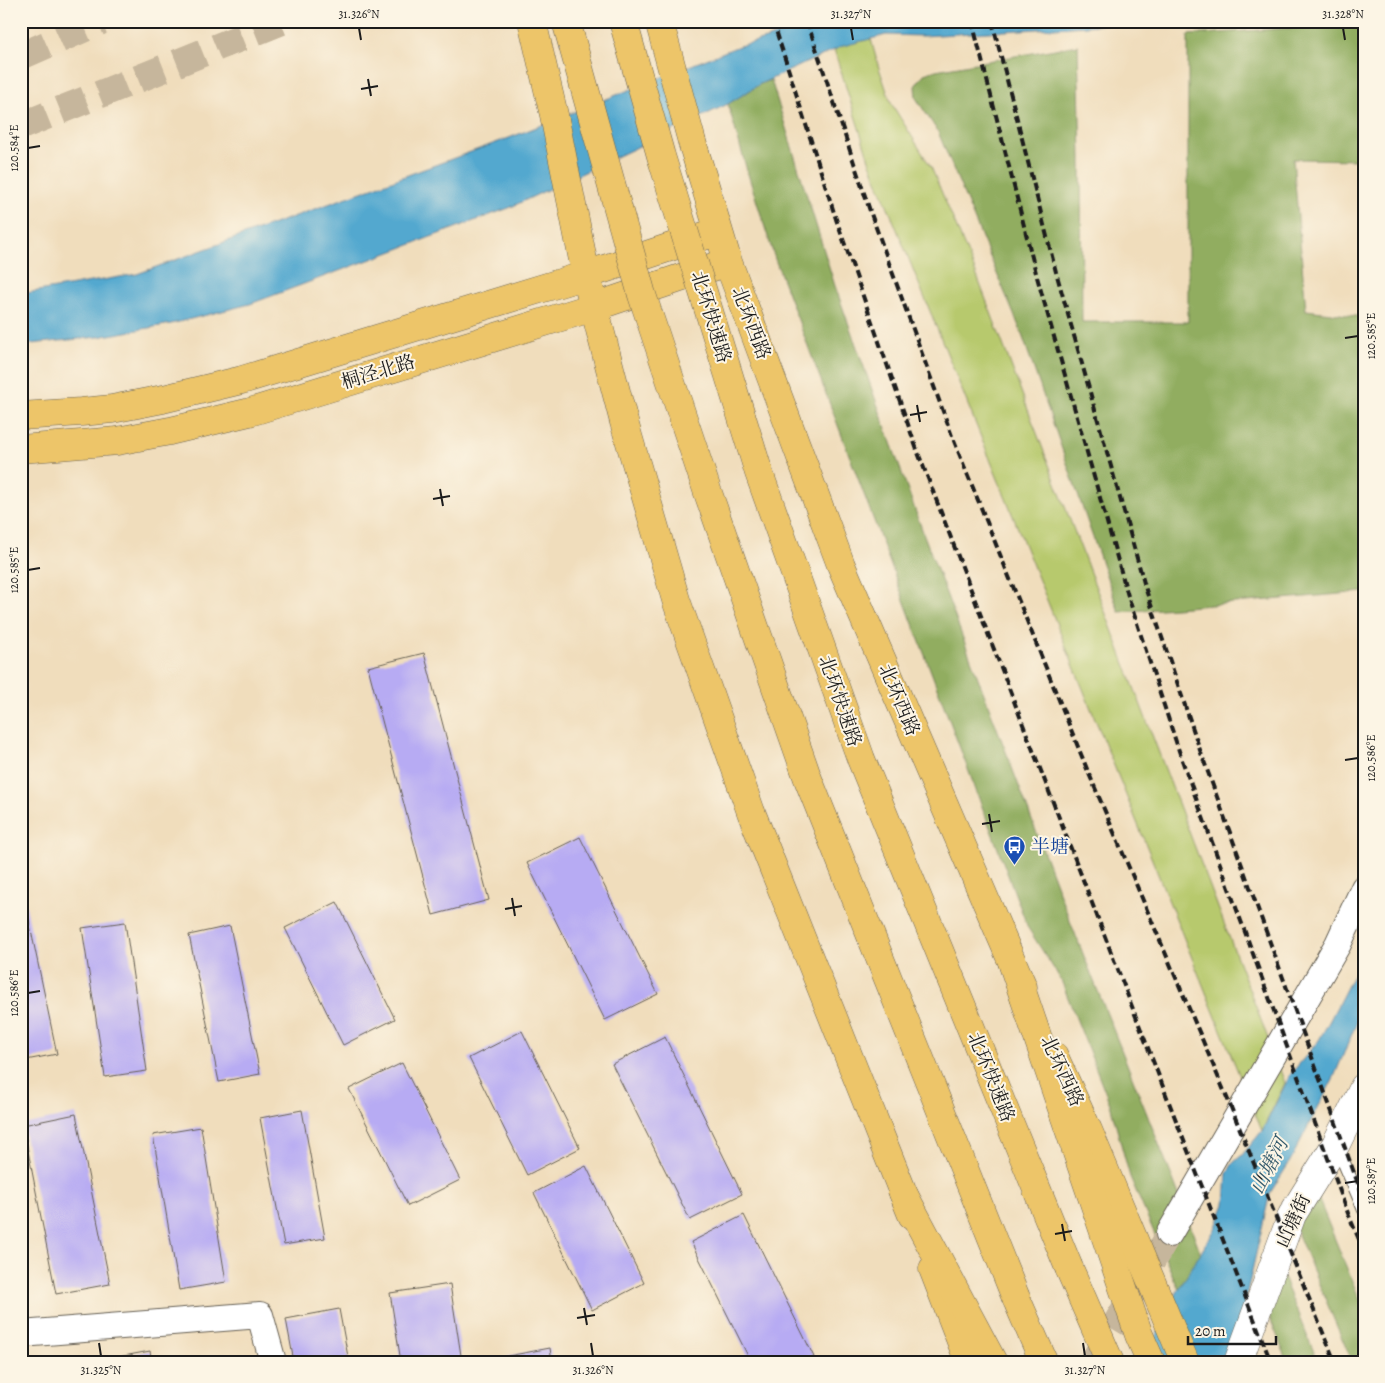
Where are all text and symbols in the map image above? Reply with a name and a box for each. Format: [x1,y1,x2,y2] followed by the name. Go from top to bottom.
[338,6,380,22] text: 31.326°N
[831,6,872,22] text: 31.327°N
[1322,6,1364,22] text: 31.328°N
[6,125,22,172] text: 120.584°E
[685,268,737,366] street label: 北环快速路
[725,283,777,363] street label: 北环西路
[1363,313,1379,359] text: 120.585°E
[338,348,418,396] street label: 桐泾北路
[6,547,22,593] text: 120.585°E
[812,652,868,750] street label: 北环快速路
[872,660,926,740] street label: 北环西路
[1363,734,1379,782] text: 120.586°E
[1031,834,1069,860] place label: 半塘
[1003,835,1027,866] bus stop icon: 半塘
[6,969,22,1017] text: 120.586°E
[961,1028,1021,1126] street label: 北环快速路
[1034,1031,1090,1111] street label: 北环西路
[1243,1130,1296,1199] water label: 山塘河
[1363,1158,1379,1204] text: 120.587°E
[1269,1190,1317,1252] street label: 山塘街
[1188,1313,1275,1345] scale bar
[1195,1321,1226,1341] text: 20 m
[81,1362,122,1378] text: 31.325°N
[572,1362,614,1378] text: 31.326°N
[1065,1362,1106,1378] text: 31.327°N

